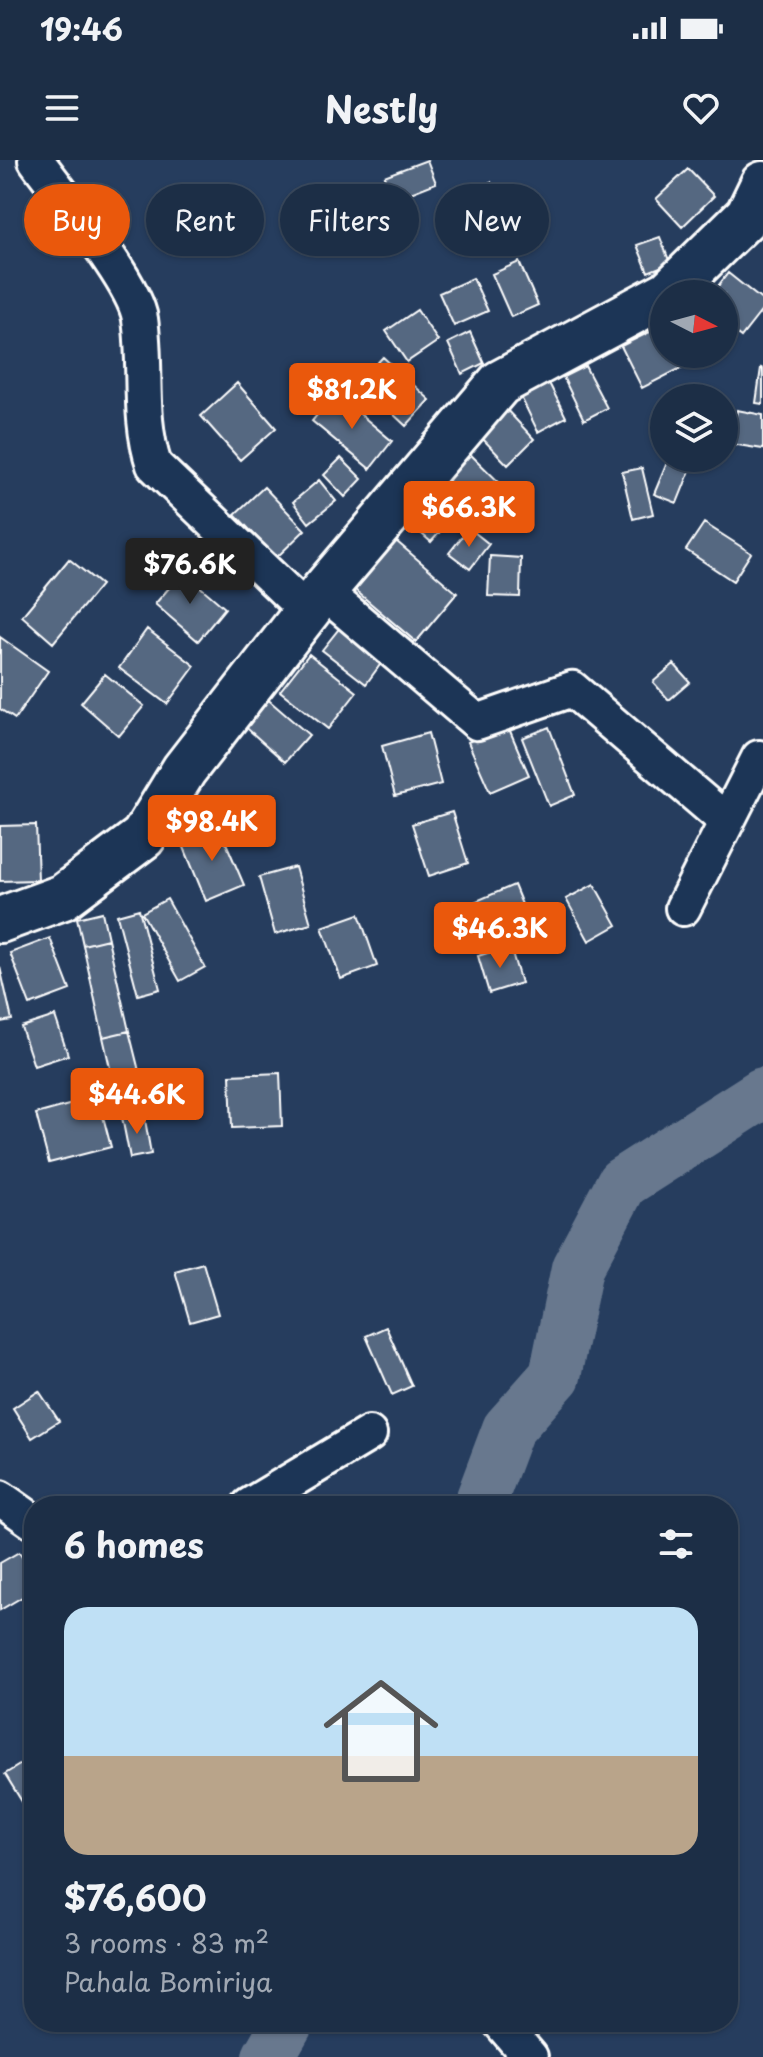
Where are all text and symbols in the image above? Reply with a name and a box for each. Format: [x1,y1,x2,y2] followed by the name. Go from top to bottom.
[40,6,123,51] text: 19:46
[325,81,438,135] text: Nestly
[40,86,84,130] icon: menu
[679,86,723,130] icon: heart
[24,184,130,256] chip: Buy
[146,184,264,256] chip: Rent
[280,184,419,256] chip: Filters
[435,184,549,256] chip: New
[650,280,738,368] north arrow
[650,280,738,472] map controls
[287,363,417,431] pin: $81.2K
[307,369,397,408] text: $81.2K
[650,384,738,472] button: layers
[404,481,534,549] pin: $66.3K
[422,487,516,526] text: $66.3K
[125,538,255,606] pin: $76.6K
[143,544,237,583] text: $76.6K
[147,795,277,863] pin: $98.4K
[166,801,258,840] text: $98.4K
[435,902,565,970] pin: $46.3K
[452,908,548,947] text: $46.3K
[72,1068,202,1136] pin: $44.6K
[89,1074,185,1113] text: $44.6K
[64,1518,204,1570] text: 6 homes
[654,1522,698,1566] icon: filters
[309,1659,453,1803] icon: home
[64,1871,207,1923] text: $76,600
[64,1923,269,1962] text: 3 rooms · 83 m²
[64,1962,272,2001] text: Pahala Bomiriya

